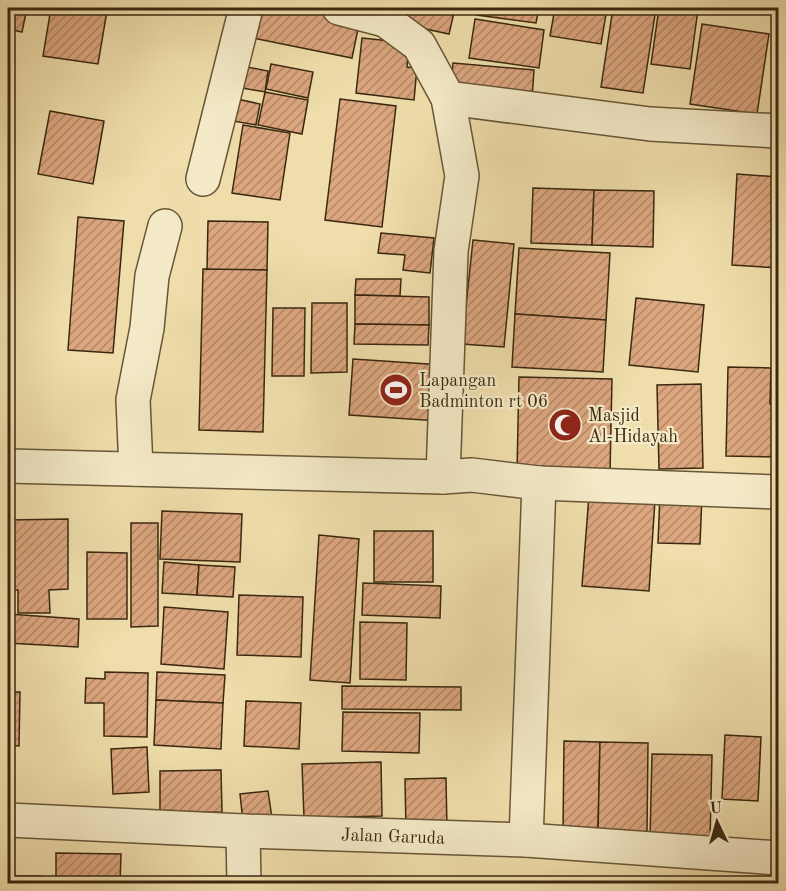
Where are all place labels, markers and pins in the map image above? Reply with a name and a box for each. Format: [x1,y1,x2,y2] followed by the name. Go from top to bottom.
[378,372,414,408] sports icon: Lapangan Badminton rt 06
[419,372,548,411] place label: Lapangan Badminton rt 06
[547,407,583,443] mosque icon: Masjid Al-Hidayah
[588,407,678,446] place label: Masjid Al-Hidayah

